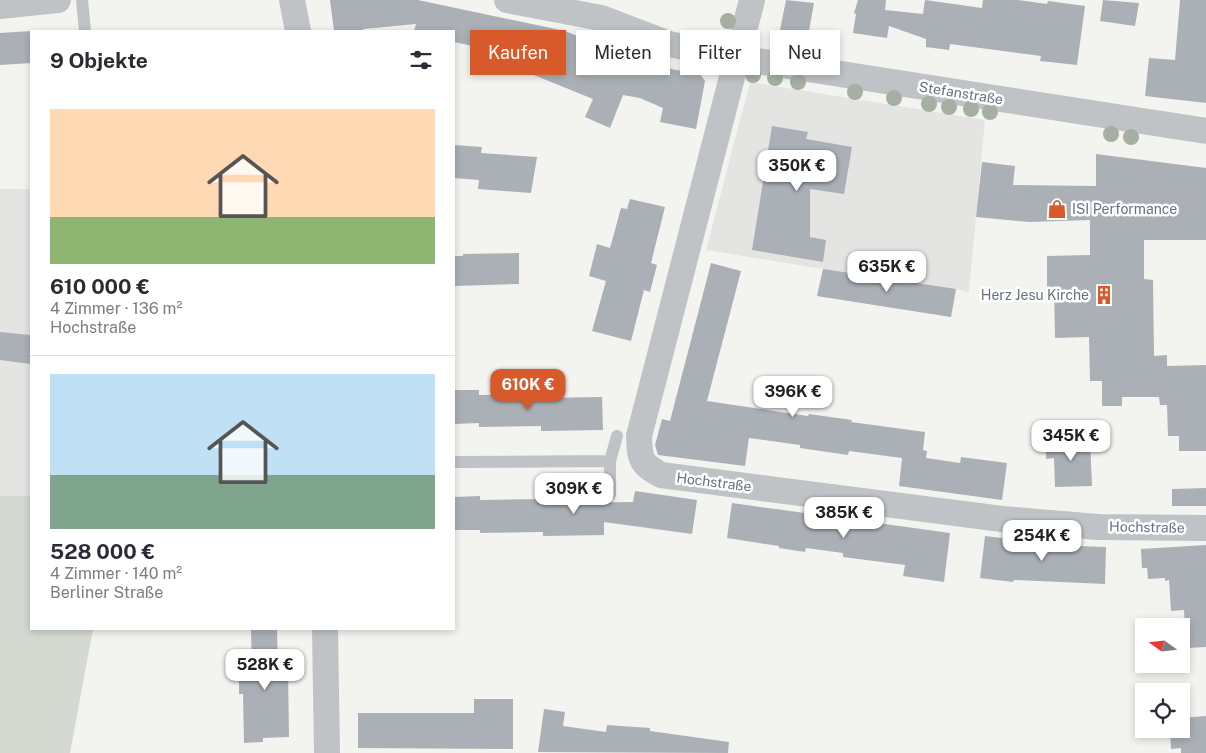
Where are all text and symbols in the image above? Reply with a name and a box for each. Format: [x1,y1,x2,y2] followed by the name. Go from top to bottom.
[470,30,566,75] chip: Kaufen
[576,30,670,75] chip: Mieten
[680,30,760,75] chip: Filter
[770,30,840,75] chip: Neu
[407,46,435,74] icon: filters
[50,48,148,73] text: 9 Objekte
[918,78,1004,108] street label: Stefanstraße
[198,141,288,231] icon: home
[756,150,838,192] pin: 350K €
[768,156,826,175] text: 350K €
[1046,198,1068,220] shop icon: ISI Performance
[1072,201,1177,217] place label: ISI Performance
[846,250,928,293] pin: 635K €
[858,257,916,276] text: 635K €
[50,274,150,299] text: 610 000 €
[1093,284,1115,306] building icon: Herz Jesu Kirche
[981,287,1089,303] place label: Herz Jesu Kirche
[50,299,182,318] text: 4 Zimmer · 136 m²
[50,318,136,337] text: Hochstraße
[487,368,569,411] pin: 610K €
[501,375,555,394] text: 610K €
[752,376,834,418] pin: 396K €
[764,382,822,401] text: 396K €
[198,407,288,497] icon: home
[1030,420,1112,462] pin: 345K €
[1042,426,1100,445] text: 345K €
[676,469,753,495] street label: Hochstraße
[533,472,615,515] pin: 309K €
[546,479,602,498] text: 309K €
[803,496,885,539] pin: 385K €
[815,503,873,522] text: 385K €
[1109,518,1185,536] street label: Hochstraße
[1001,520,1083,562] pin: 254K €
[1014,526,1070,545] text: 254K €
[50,539,155,564] text: 528 000 €
[50,564,182,583] text: 4 Zimmer · 140 m²
[50,583,163,602] text: Berliner Straße
[1135,618,1190,672] north arrow
[1135,618,1190,738] map controls
[224,648,306,691] pin: 528K €
[236,655,294,674] text: 528K €
[1135,683,1190,738] button: locate

